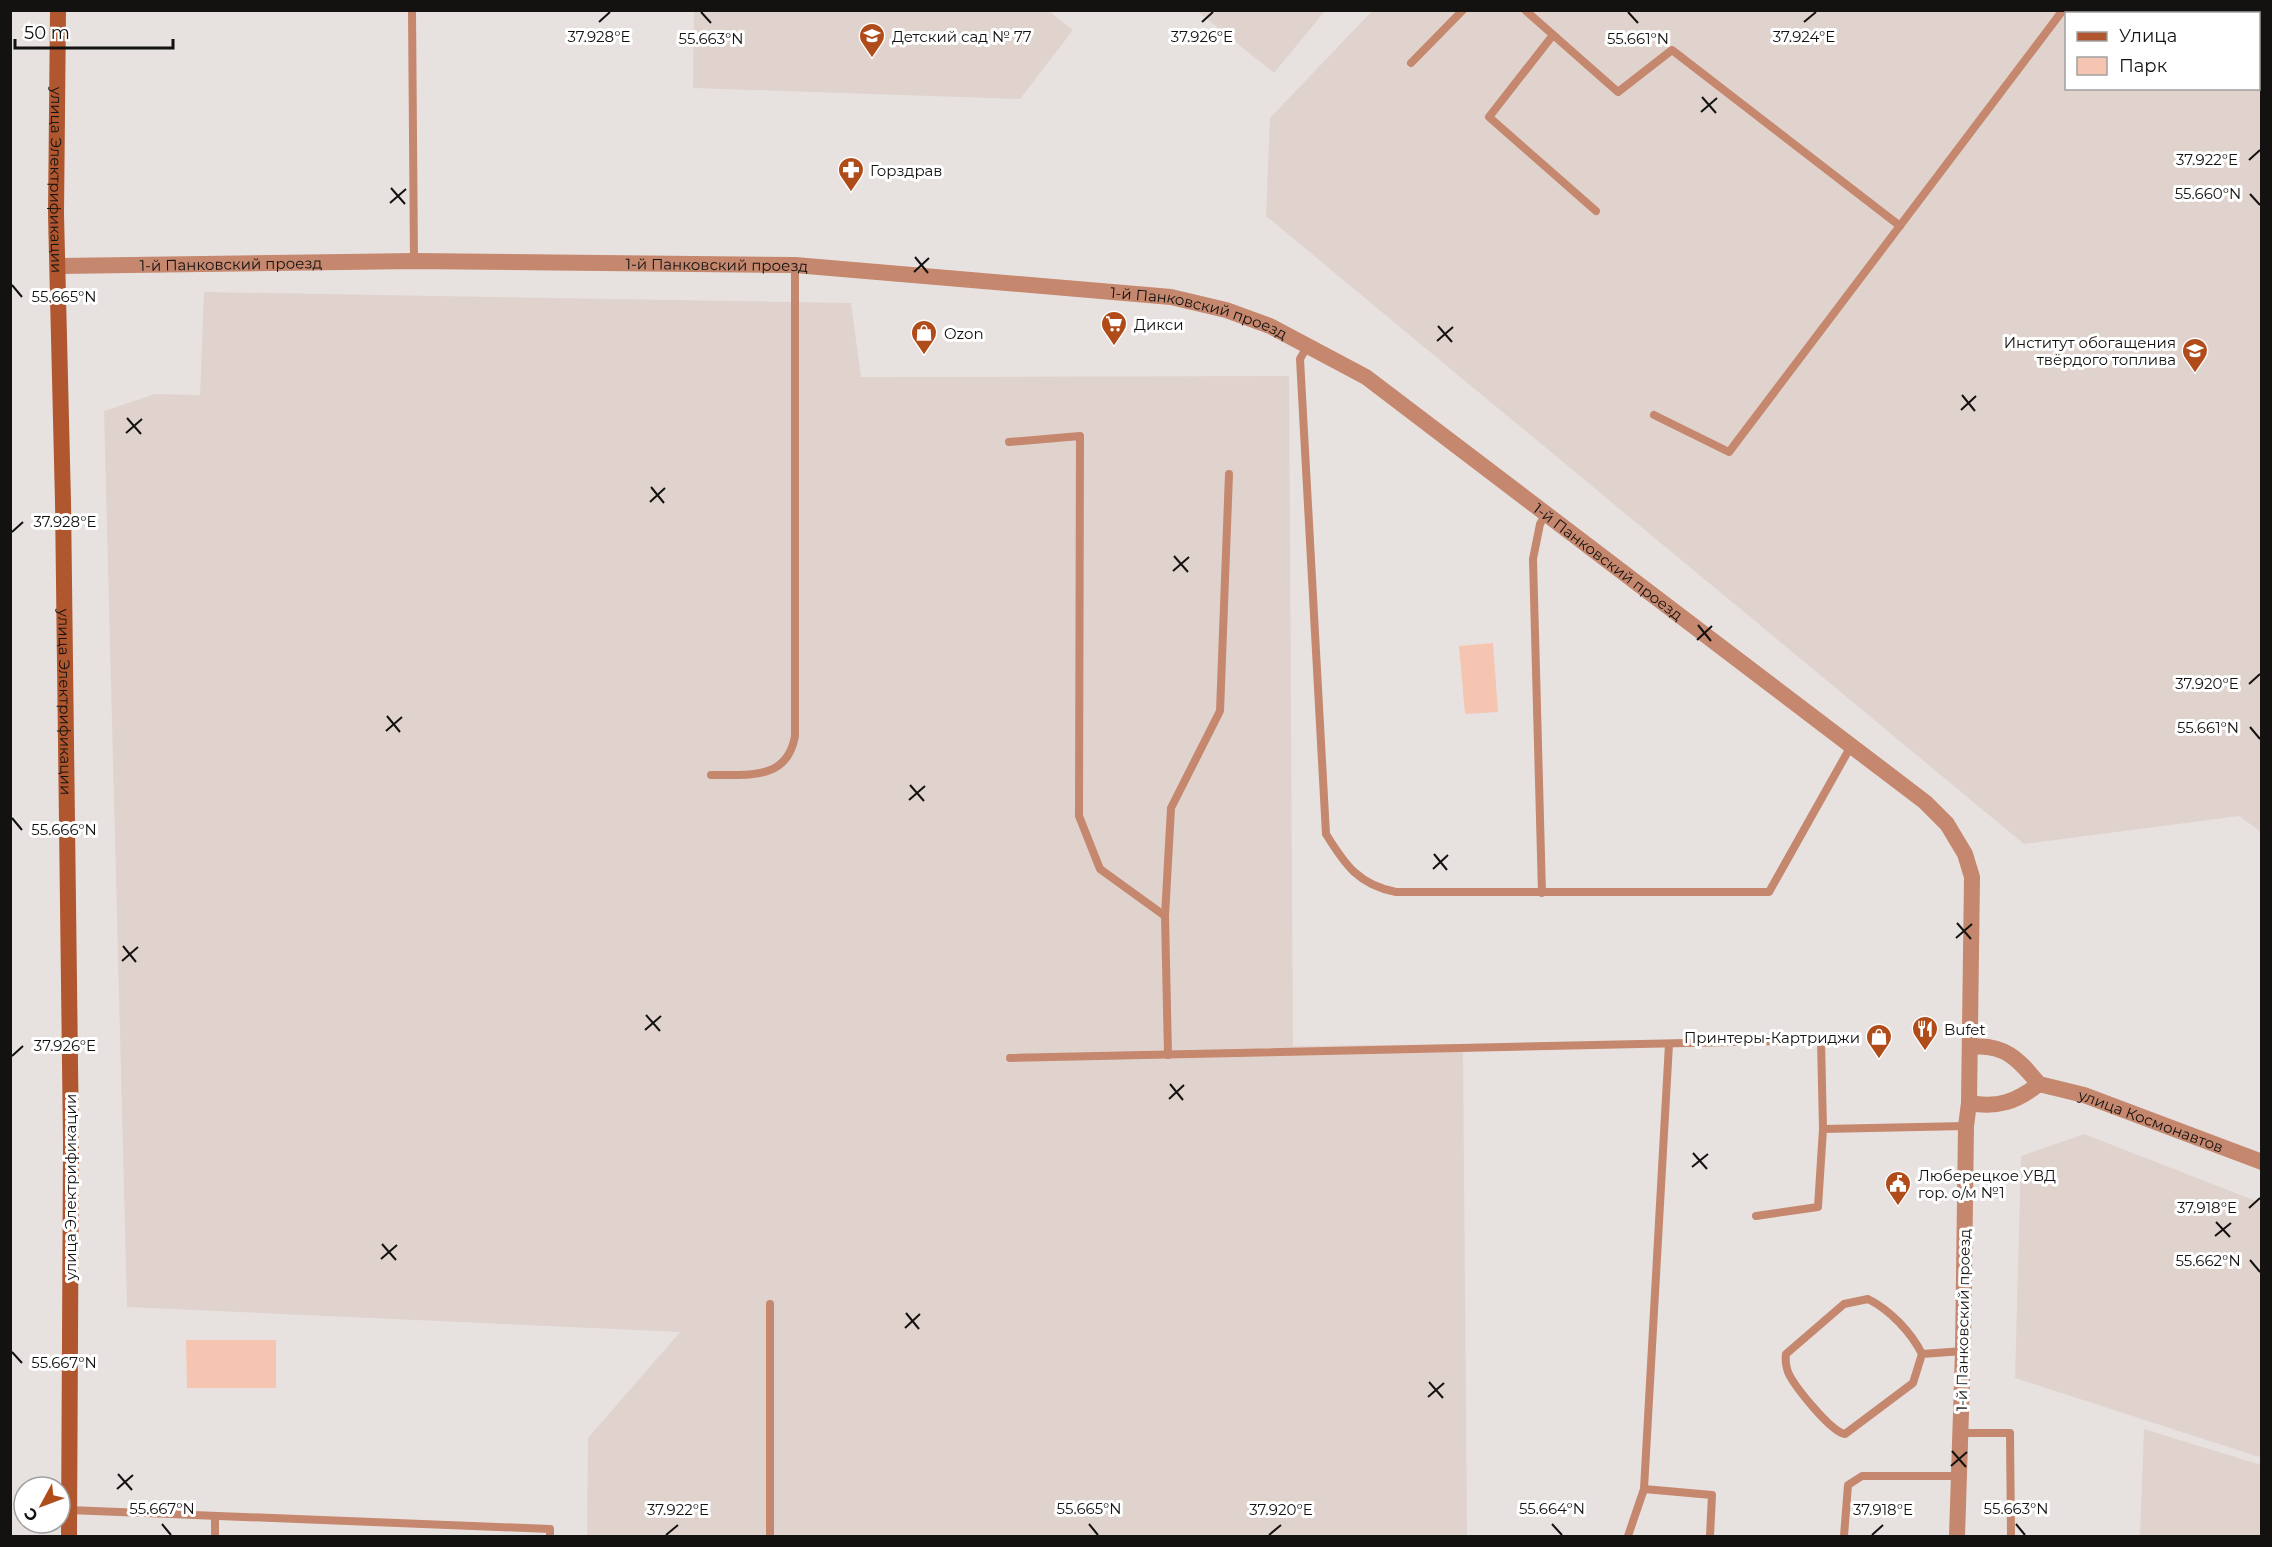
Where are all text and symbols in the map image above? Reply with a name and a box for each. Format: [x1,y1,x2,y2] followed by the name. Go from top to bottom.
[15,12,172,50] scale bar
[2065,12,2260,90] legend
[857,21,887,59] school or university icon: Детский сад № 77
[24,22,70,44] text: 50 m
[2119,25,2177,47] text: Улица
[567,27,631,46] text: 37.928°E
[892,27,1032,46] place label: Детский сад № 77
[1171,27,1233,46] text: 37.926°E
[1773,27,1835,46] text: 37.924°E
[679,29,743,48] text: 55.663°N
[1607,29,1669,48] text: 55.661°N
[2119,55,2168,77] text: Парк
[46,86,67,273] street label: улица Электрификации
[2176,150,2238,169] text: 37.922°E
[836,155,866,193] pharmacy icon: Горздрав
[870,161,943,180] place label: Горздрав
[2175,184,2241,203] text: 55.660°N
[140,253,323,274] street label: 1-й Панковский проезд
[626,254,809,276] street label: 1-й Панковский проезд
[1110,282,1291,343] street label: 1-й Панковский проезд
[32,287,96,306] text: 55.665°N
[1099,309,1129,347] supermarket icon: Дикси
[1134,315,1183,334] place label: Дикси
[909,318,939,356] shop icon: Ozon
[944,324,984,343] place label: Ozon
[2004,333,2176,369] place label: Институт обогащения твёрдого топлива
[2180,336,2210,374] school or university icon: Институт обогащения твёрдого топлива
[1530,498,1687,624] street label: 1-й Панковский проезд
[33,512,97,531] text: 37.928°E
[55,607,76,795] street label: улица Электрификации
[2175,674,2239,693] text: 37.920°E
[2177,718,2239,737] text: 55.661°N
[31,820,97,839] text: 55.666°N
[1910,1014,1940,1052] restaurant icon: Bufet
[1944,1020,1986,1039] place label: Bufet
[1864,1022,1894,1060] shop icon: Принтеры-Картриджи
[1684,1028,1860,1047] place label: Принтеры-Картриджи
[34,1036,96,1055] text: 37.926°E
[2076,1084,2226,1156] street label: улица Космонавтов
[61,1094,80,1281] street label: улица Электрификации
[1918,1166,2056,1202] place label: Люберецкое УВД гор. о/м №1
[1883,1169,1913,1207] public building icon: Люберецкое УВД гор. о/м №1
[2177,1198,2237,1217] text: 37.918°E
[1952,1228,1974,1411] street label: 1-й Панковский проезд
[2175,1251,2241,1270] text: 55.662°N
[31,1353,97,1372] text: 55.667°N
[12,1475,72,1535] north arrow
[129,1499,195,1518] text: 55.667°N
[1057,1499,1121,1518] text: 55.665°N
[1519,1499,1585,1518] text: 55.664°N
[1984,1499,2048,1518] text: 55.663°N
[647,1500,709,1519] text: 37.922°E
[1249,1500,1313,1519] text: 37.920°E
[1853,1500,1913,1519] text: 37.918°E
[20,1504,42,1525] text: С

